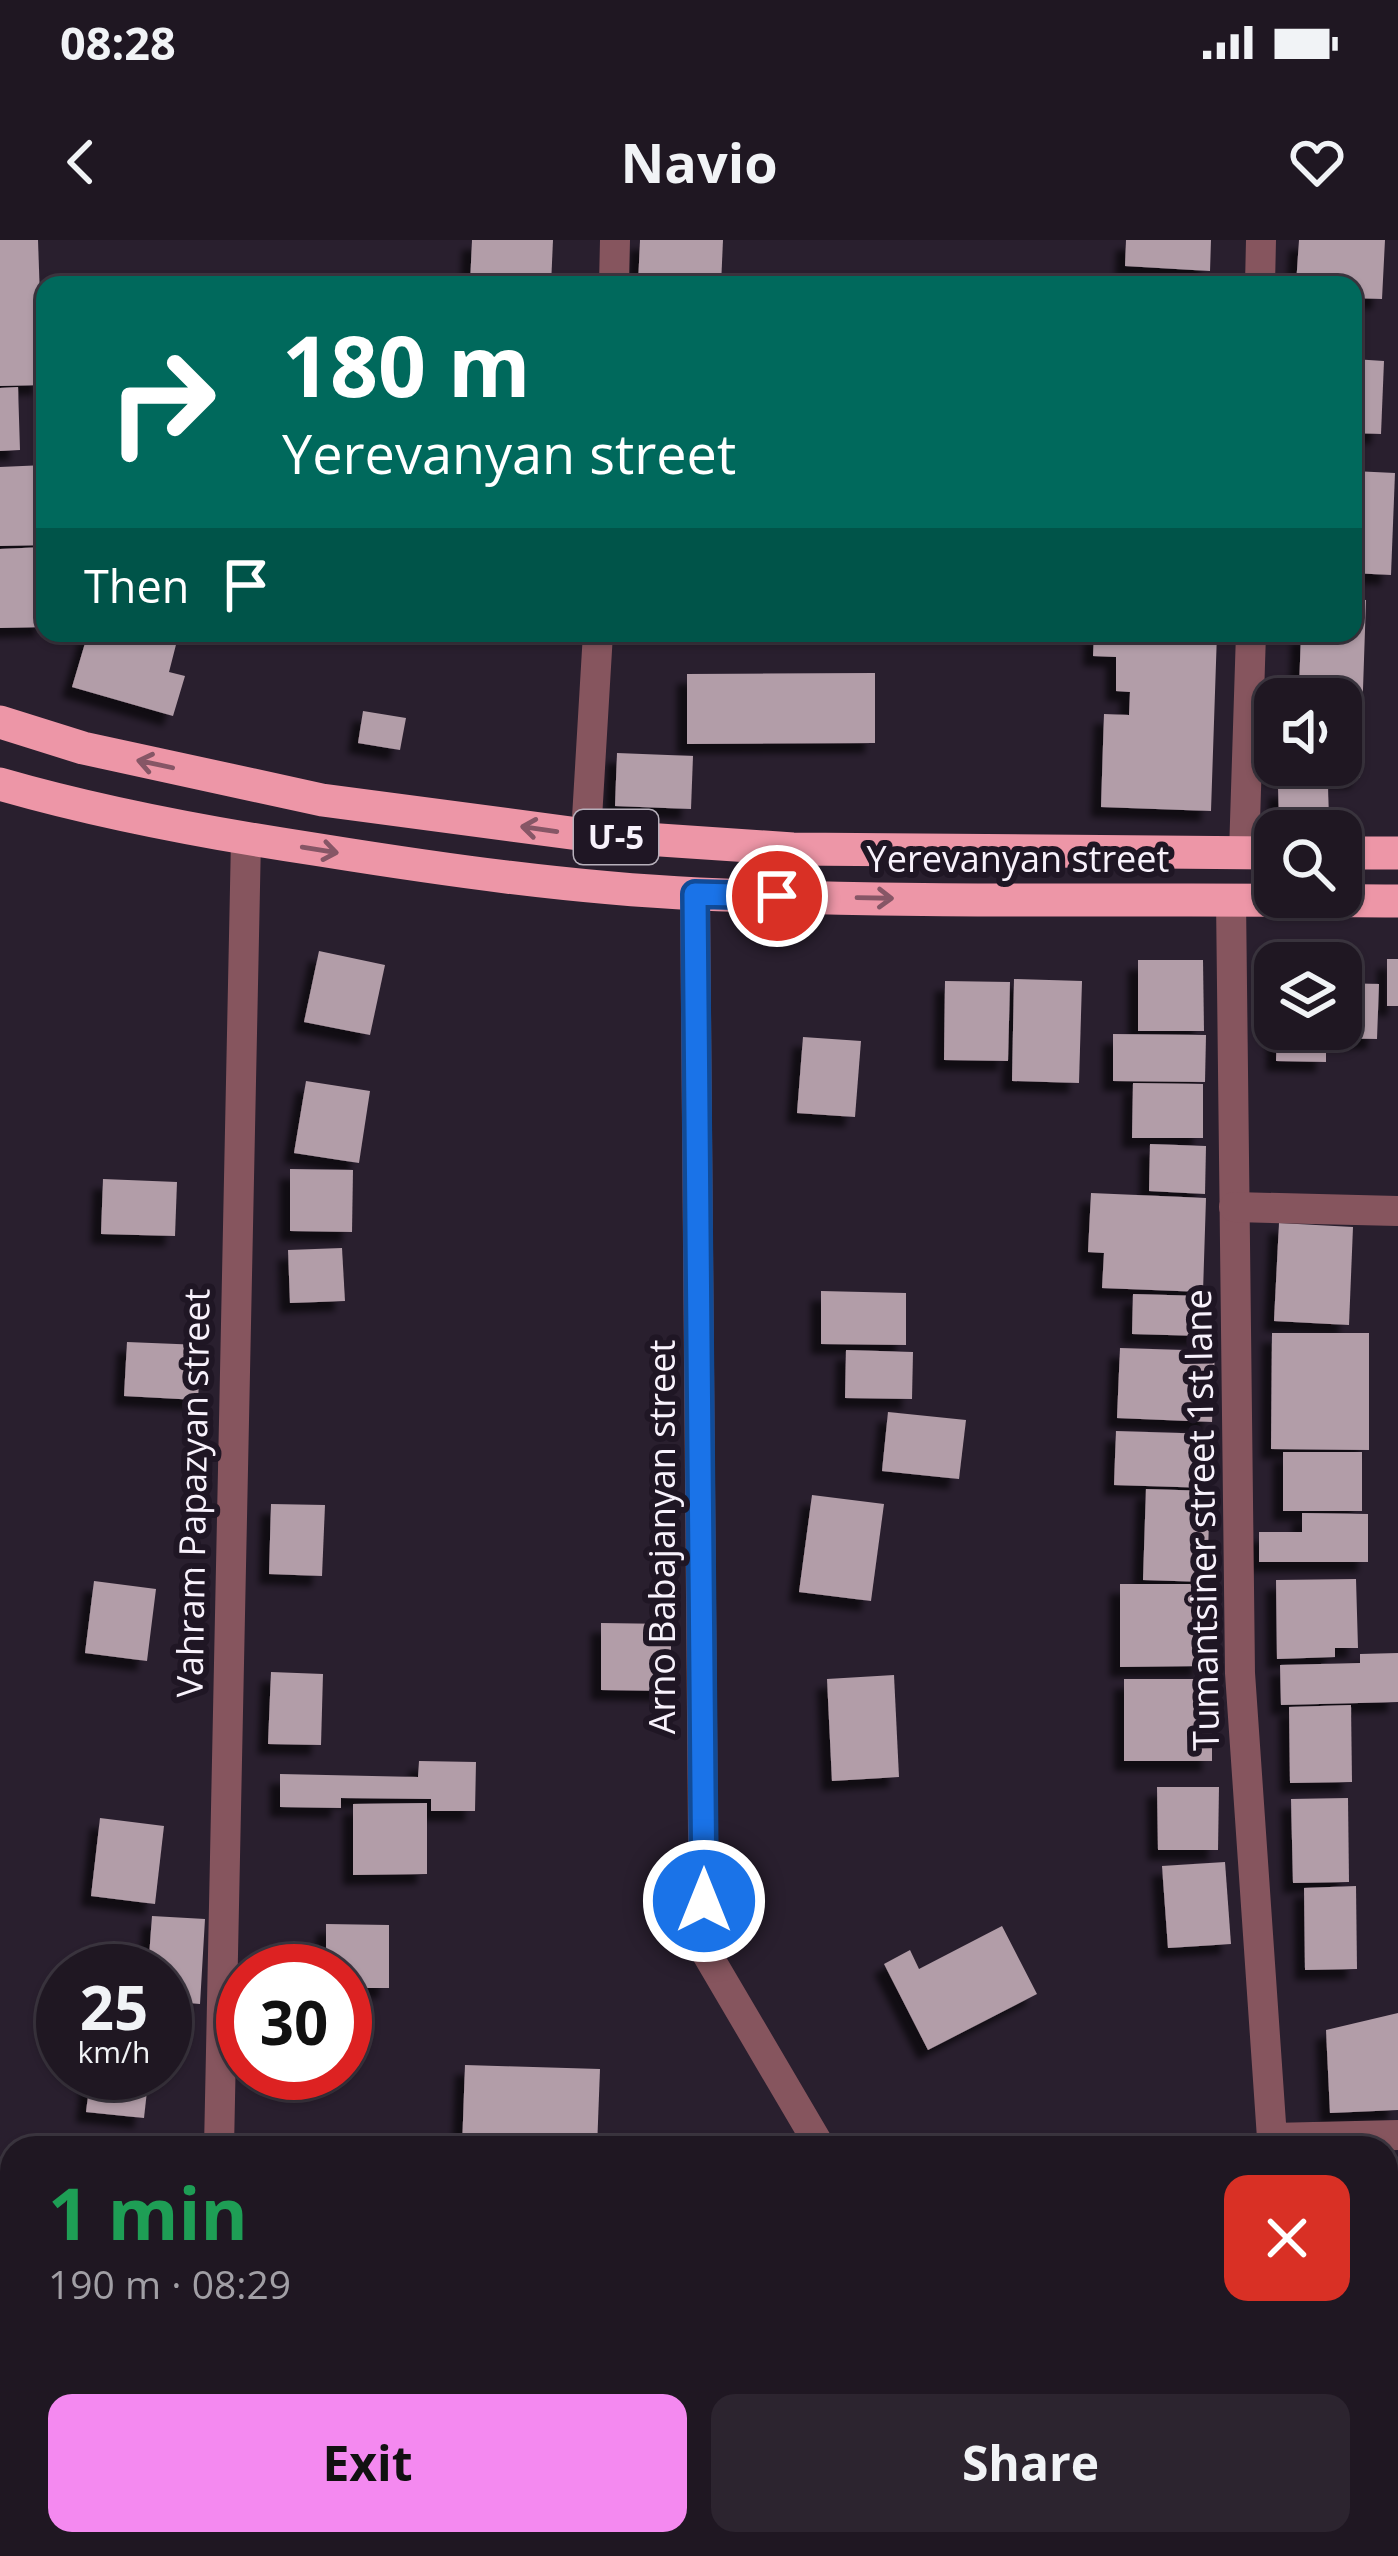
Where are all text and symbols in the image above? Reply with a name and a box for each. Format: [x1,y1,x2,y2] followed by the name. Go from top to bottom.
[60,12,176,73] text: 08:28
[620,125,778,199] text: Navio
[48,129,114,195] icon: back
[1284,129,1350,195] icon: heart
[282,307,530,422] text: 180 m
[84,324,240,480] icon: right
[282,416,736,490] text: Yerevanyan street
[213,552,279,618] icon: arrive
[84,555,189,616] text: Then
[1254,678,1362,1050] map controls
[1254,678,1362,786] button: sound
[137,751,175,774] one-way arrow
[574,810,658,864] road number: Մ-5
[1254,810,1362,918] button: search
[521,817,560,840] one-way arrow
[867,834,1169,883] street label: Yerevanyan street
[300,840,339,863] one-way arrow
[726,845,828,947] pin
[744,863,810,929] icon: arrive
[855,887,894,910] one-way arrow
[1254,942,1362,1050] button: layers
[164,1288,221,1698] street label: Vahram Papazyan street
[1173,1289,1230,1751] street label: Tumantsiner street 1st lane
[637,1340,686,1734] street label: Arno Babajanyan street
[641,1838,767,1964] position arrow
[216,1944,372,2100] speed limit sign: 30
[80,1966,148,2048] text: 25
[78,2031,150,2072] text: km/h
[48,2163,248,2261] text: 1 min
[1224,2175,1350,2301] button: close
[48,2257,291,2310] text: 190 m · 08:29
[48,2394,687,2532] button: Exit
[711,2394,1350,2532] button: Share

